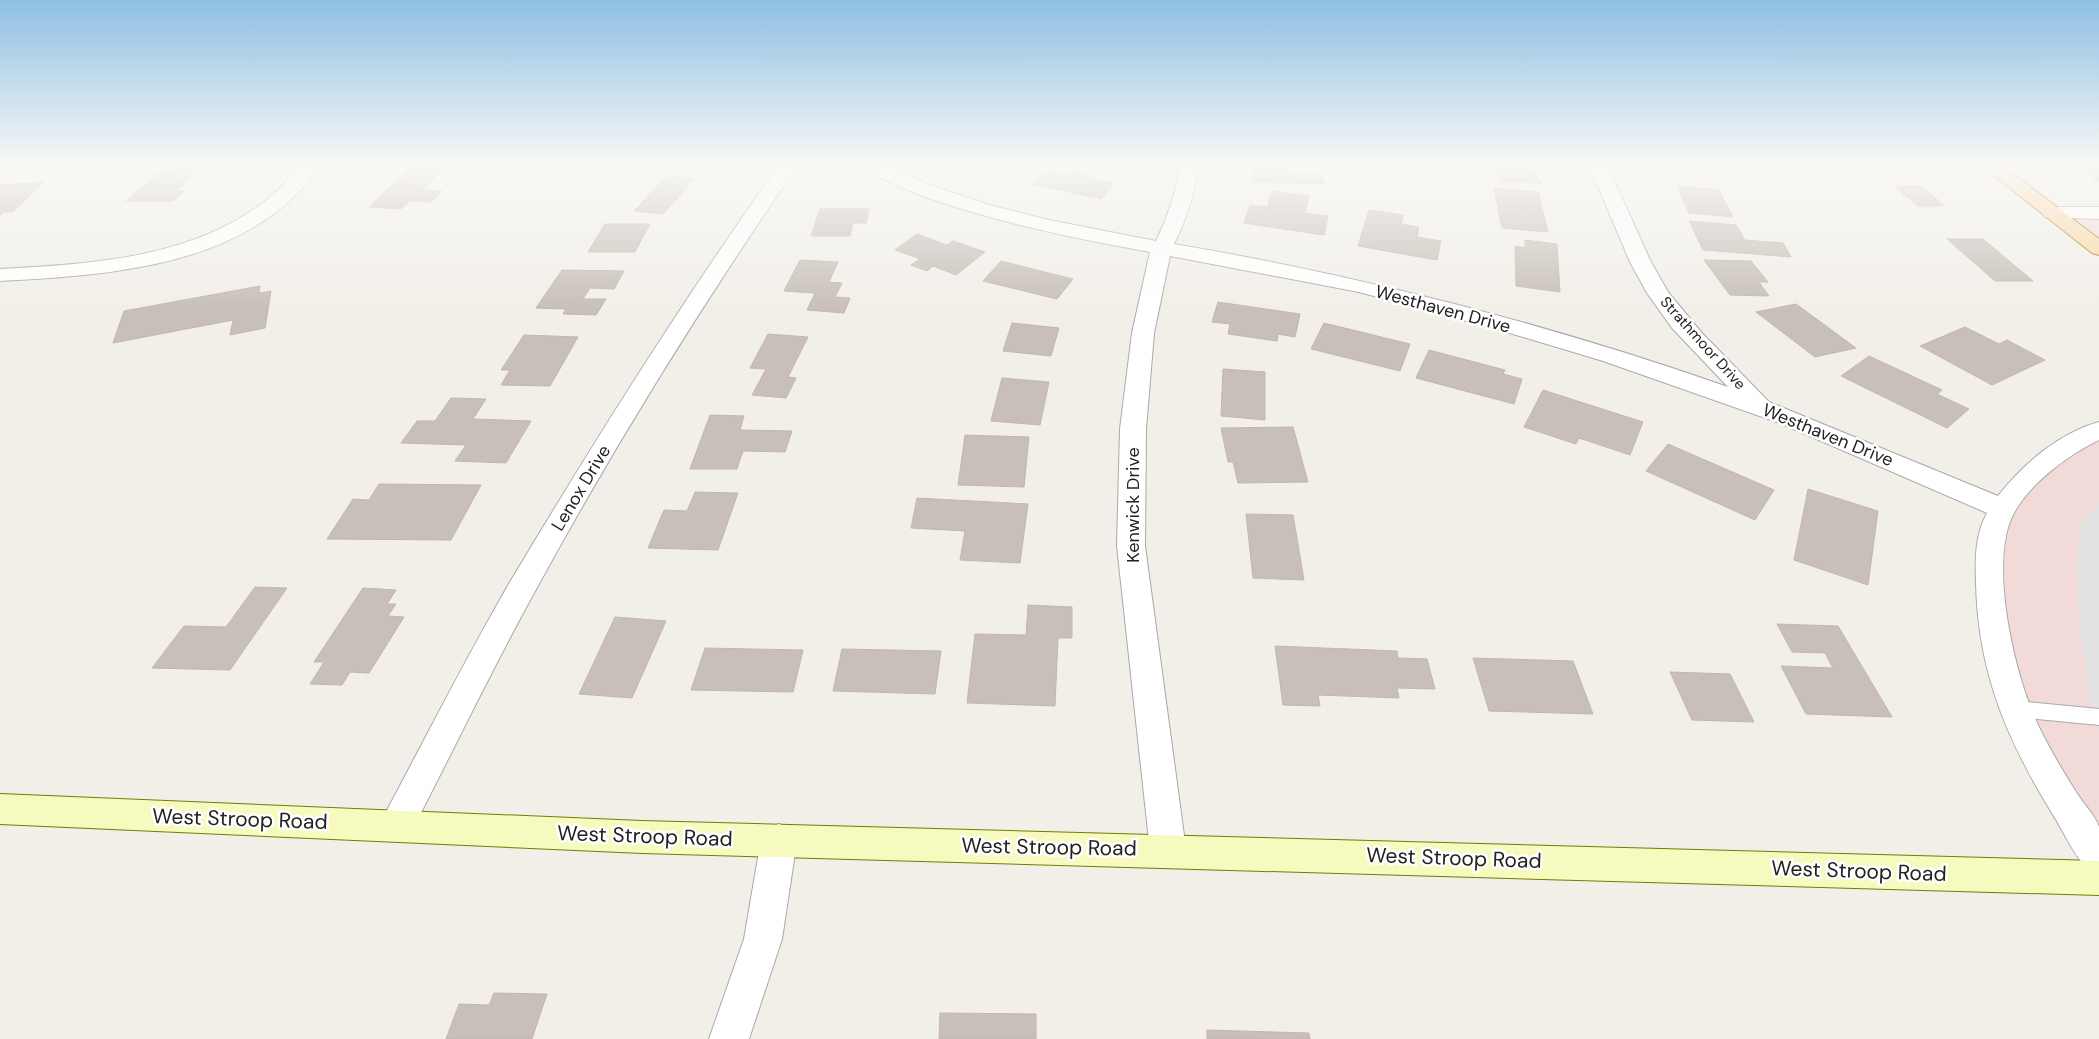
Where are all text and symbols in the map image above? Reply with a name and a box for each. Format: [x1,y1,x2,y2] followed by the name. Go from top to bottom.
[1373,279,1513,339] street label: Westhaven Drive
[1656,292,1750,394] street label: Strathmoor Drive
[1759,398,1897,472] street label: Westhaven Drive
[546,441,616,535] street label: Lenox Drive
[1121,447,1145,563] street label: Kenwick Drive
[152,802,328,836] street label: West Stroop Road
[557,819,733,853] street label: West Stroop Road
[961,831,1137,863] street label: West Stroop Road
[1366,841,1542,875] street label: West Stroop Road
[1771,854,1947,888] street label: West Stroop Road

